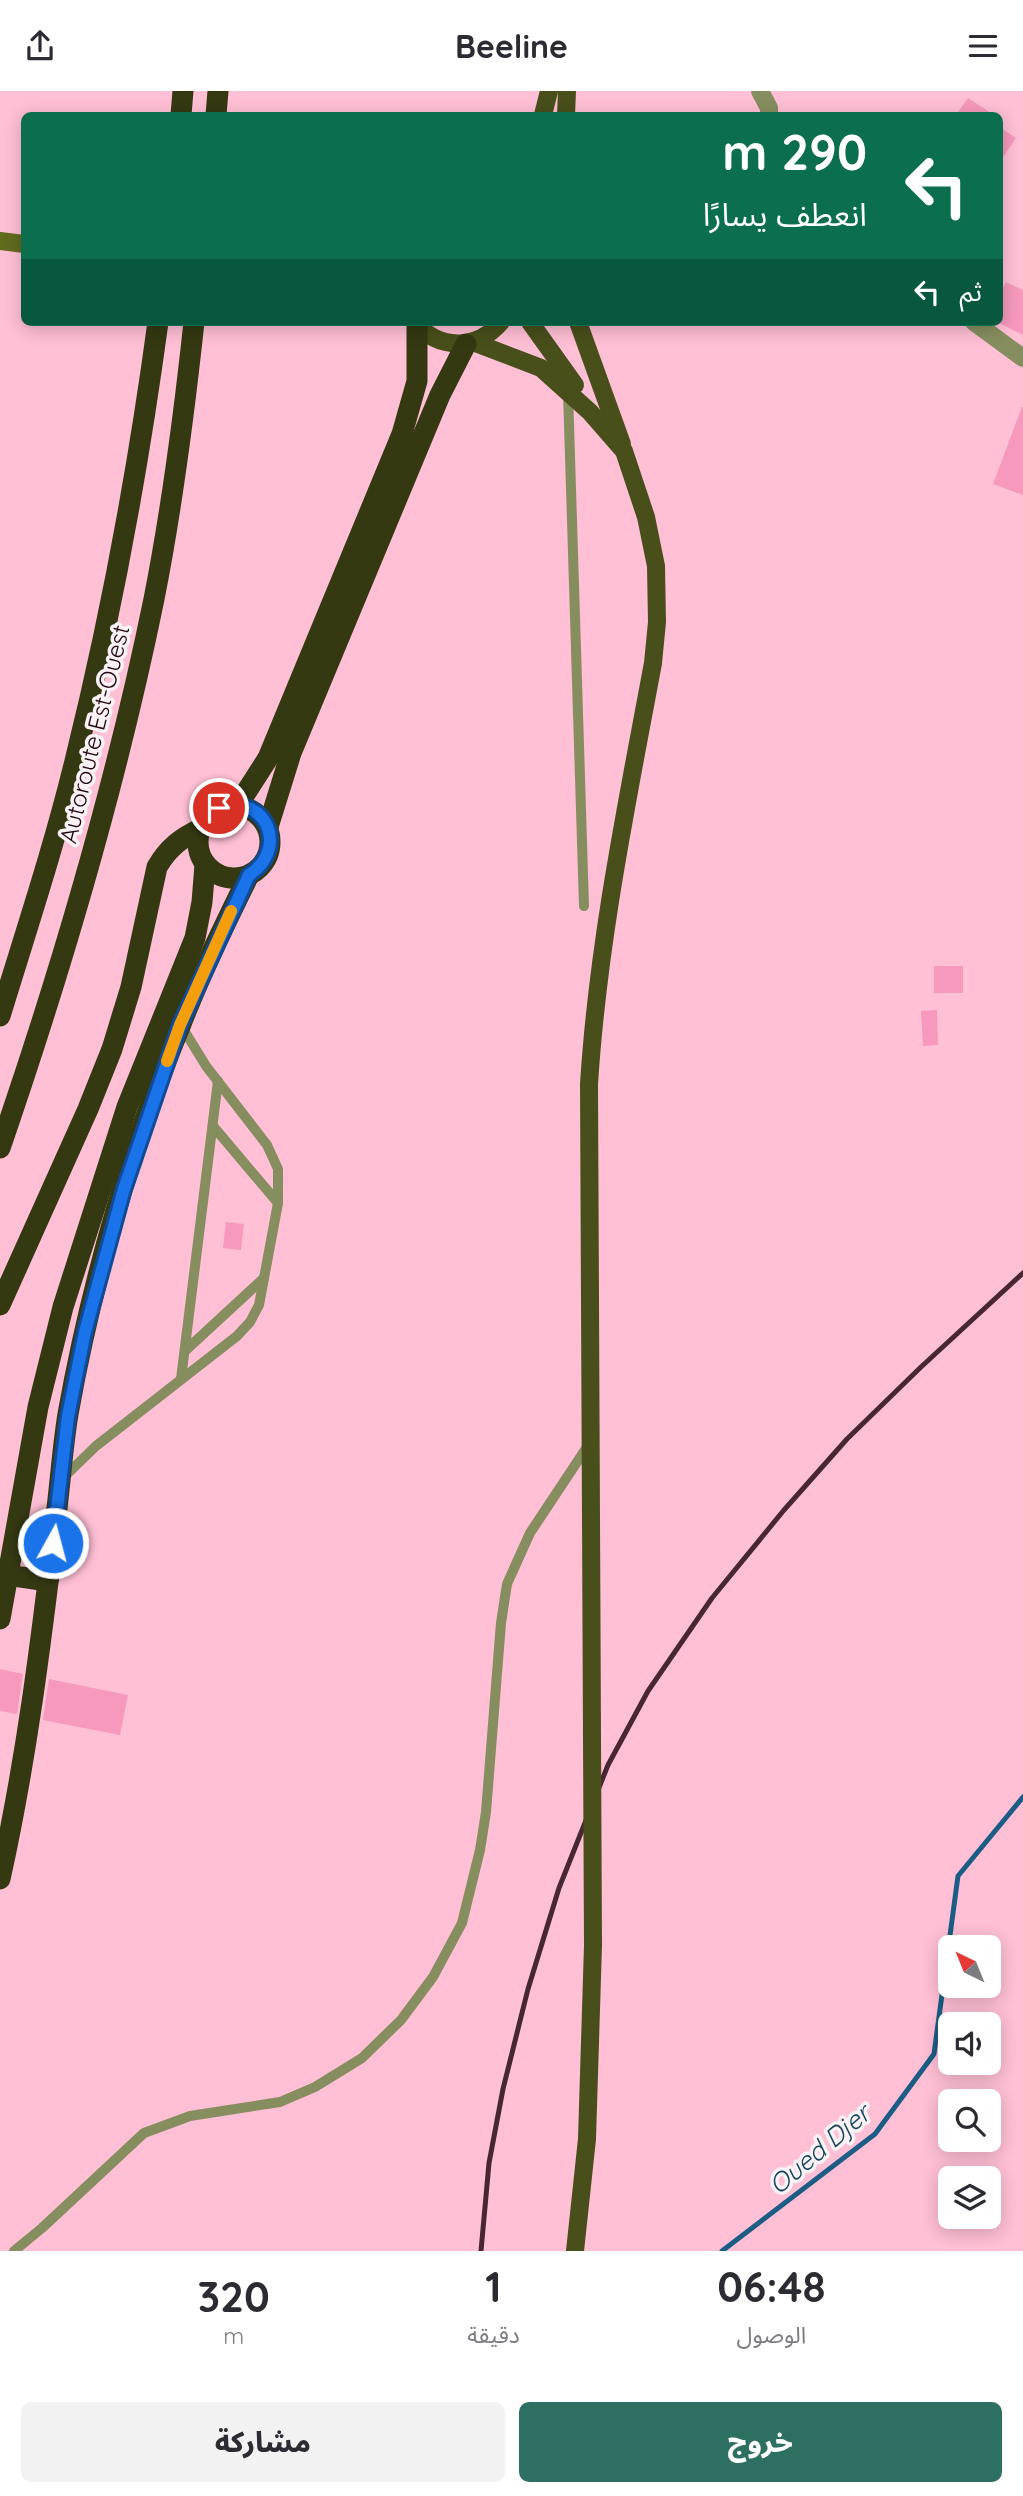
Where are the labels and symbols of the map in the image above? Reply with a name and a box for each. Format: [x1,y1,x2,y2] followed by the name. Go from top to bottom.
[52,622,136,846] street label: Autoroute Est-Ouest
[189,778,249,838] pin
[16,1506,90,1580] position arrow
[938,1935,1001,1999] north arrow
[761,2095,879,2201] water label: Oued Djer

